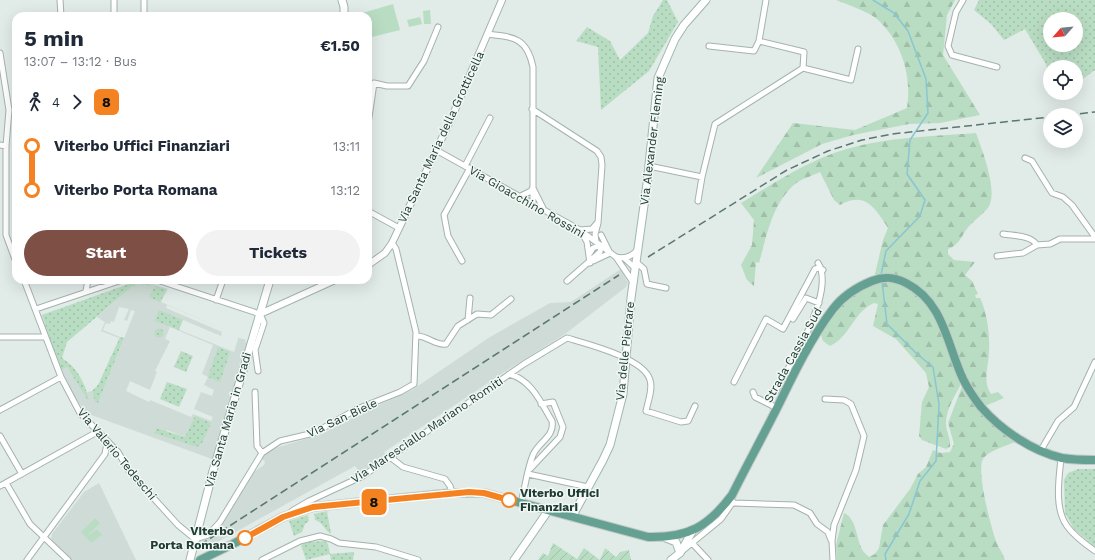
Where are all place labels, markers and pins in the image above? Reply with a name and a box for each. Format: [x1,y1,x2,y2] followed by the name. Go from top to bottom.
[520,486,599,514] place label: Viterbo Uffici Finanziari
[501,492,517,508] marker: Viterbo Uffici Finanziari
[150,524,234,552] place label: Viterbo Porta Romana
[237,530,253,546] marker: Viterbo Porta Romana

